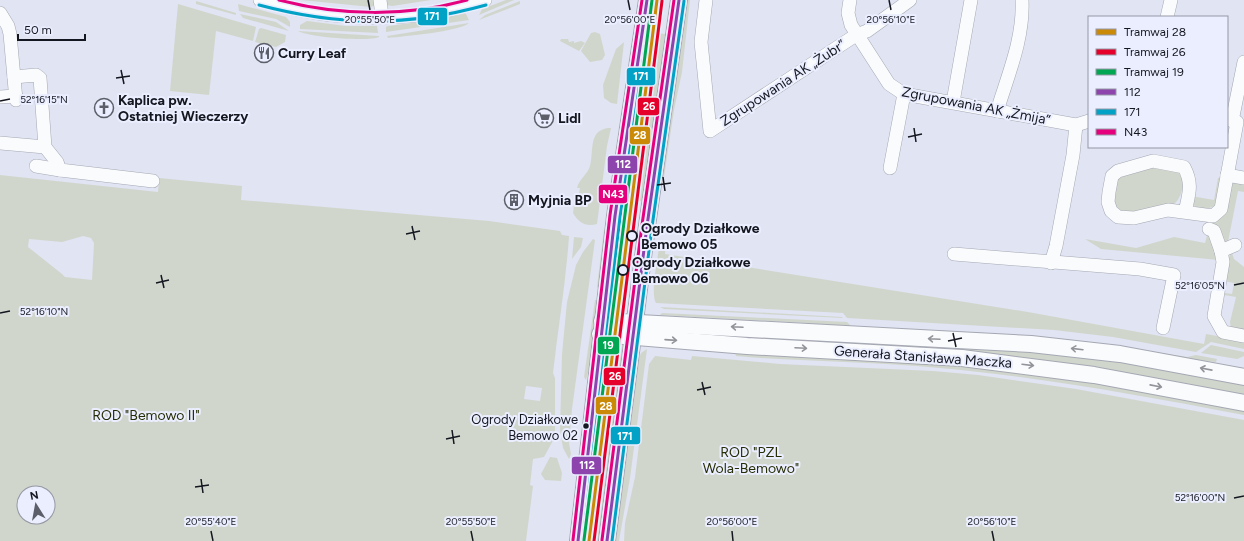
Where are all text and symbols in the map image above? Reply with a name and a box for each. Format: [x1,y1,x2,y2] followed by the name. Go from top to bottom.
[417,7,448,26] line badge: 171
[424,10,440,23] text: 171
[345,13,395,26] text: 20°55'50"E
[604,13,656,26] text: 20°56'00"E
[867,13,915,26] text: 20°56'10"E
[18,16,85,42] scale bar
[1088,16,1228,148] legend
[24,23,52,37] text: 50 m
[1124,25,1186,39] text: Tramwaj 28
[717,36,849,130] street label: Zgrupowania AK „Żubr”
[253,42,275,64] restaurant icon: Curry Leaf
[278,45,347,62] place label: Curry Leaf
[1124,45,1186,59] text: Tramwaj 26
[1124,65,1184,79] text: Tramwaj 19
[626,67,656,86] line badge: 171
[633,70,649,83] text: 171
[900,83,1052,129] street label: Zgrupowania AK „Żmija”
[1124,85,1141,99] text: 112
[118,92,249,125] place label: Kaplica pw. Ostatniej Wieczerzy
[20,93,68,106] text: 52°16'15"N
[93,97,115,119] church icon: Kaplica pw. Ostatniej Wieczerzy
[637,97,660,116] line badge: 26
[643,100,656,113] text: 26
[1124,105,1140,119] text: 171
[533,107,555,129] supermarket icon: Lidl
[558,110,581,127] place label: Lidl
[1124,125,1147,139] text: N43
[629,126,651,145] line badge: 28
[633,129,647,142] text: 28
[607,155,638,174] line badge: 112
[615,158,631,171] text: 112
[598,184,628,204] line badge: N43
[602,188,624,201] text: N43
[503,189,525,211] building icon: Myjnia BP
[528,192,592,209] place label: Myjnia BP
[641,220,760,253] place label: Ogrody Działkowe Bemowo 05
[626,230,638,242] marker: Ogrody Działkowe Bemowo 05
[632,254,751,287] place label: Ogrody Działkowe Bemowo 06
[617,264,629,276] marker: Ogrody Działkowe Bemowo 06
[1175,279,1225,292] text: 52°16'05"N
[20,305,68,318] text: 52°16'10"N
[730,324,743,331] one-way arrow
[928,335,941,343] one-way arrow
[597,336,620,355] line badge: 19
[664,337,677,344] one-way arrow
[602,339,614,352] text: 19
[833,342,1013,372] street label: Generała Stanisława Maczka
[794,345,807,352] one-way arrow
[1071,345,1084,352] one-way arrow
[1021,362,1034,369] one-way arrow
[1200,365,1213,373] one-way arrow
[603,367,626,386] line badge: 26
[609,370,622,383] text: 26
[1149,382,1162,390] one-way arrow
[595,396,617,415] line badge: 28
[599,400,613,413] text: 28
[92,407,200,424] park label: ROD "Bemowo II"
[471,412,578,443] place label: Ogrody Działkowe Bemowo 02
[581,421,591,431] marker: Ogrody Działkowe Bemowo 02
[610,426,641,445] line badge: 171
[617,430,633,443] text: 171
[703,444,799,477] park label: ROD "PZL Wola-Bemowo"
[571,456,602,475] line badge: 112
[579,459,595,472] text: 112
[16,485,56,525] north arrow
[29,488,40,503] text: N
[1175,491,1225,504] text: 52°16'00"N
[186,515,237,528] text: 20°55'40"E
[446,515,496,528] text: 20°55'50"E
[706,515,758,528] text: 20°56'00"E
[968,515,1016,528] text: 20°56'10"E

